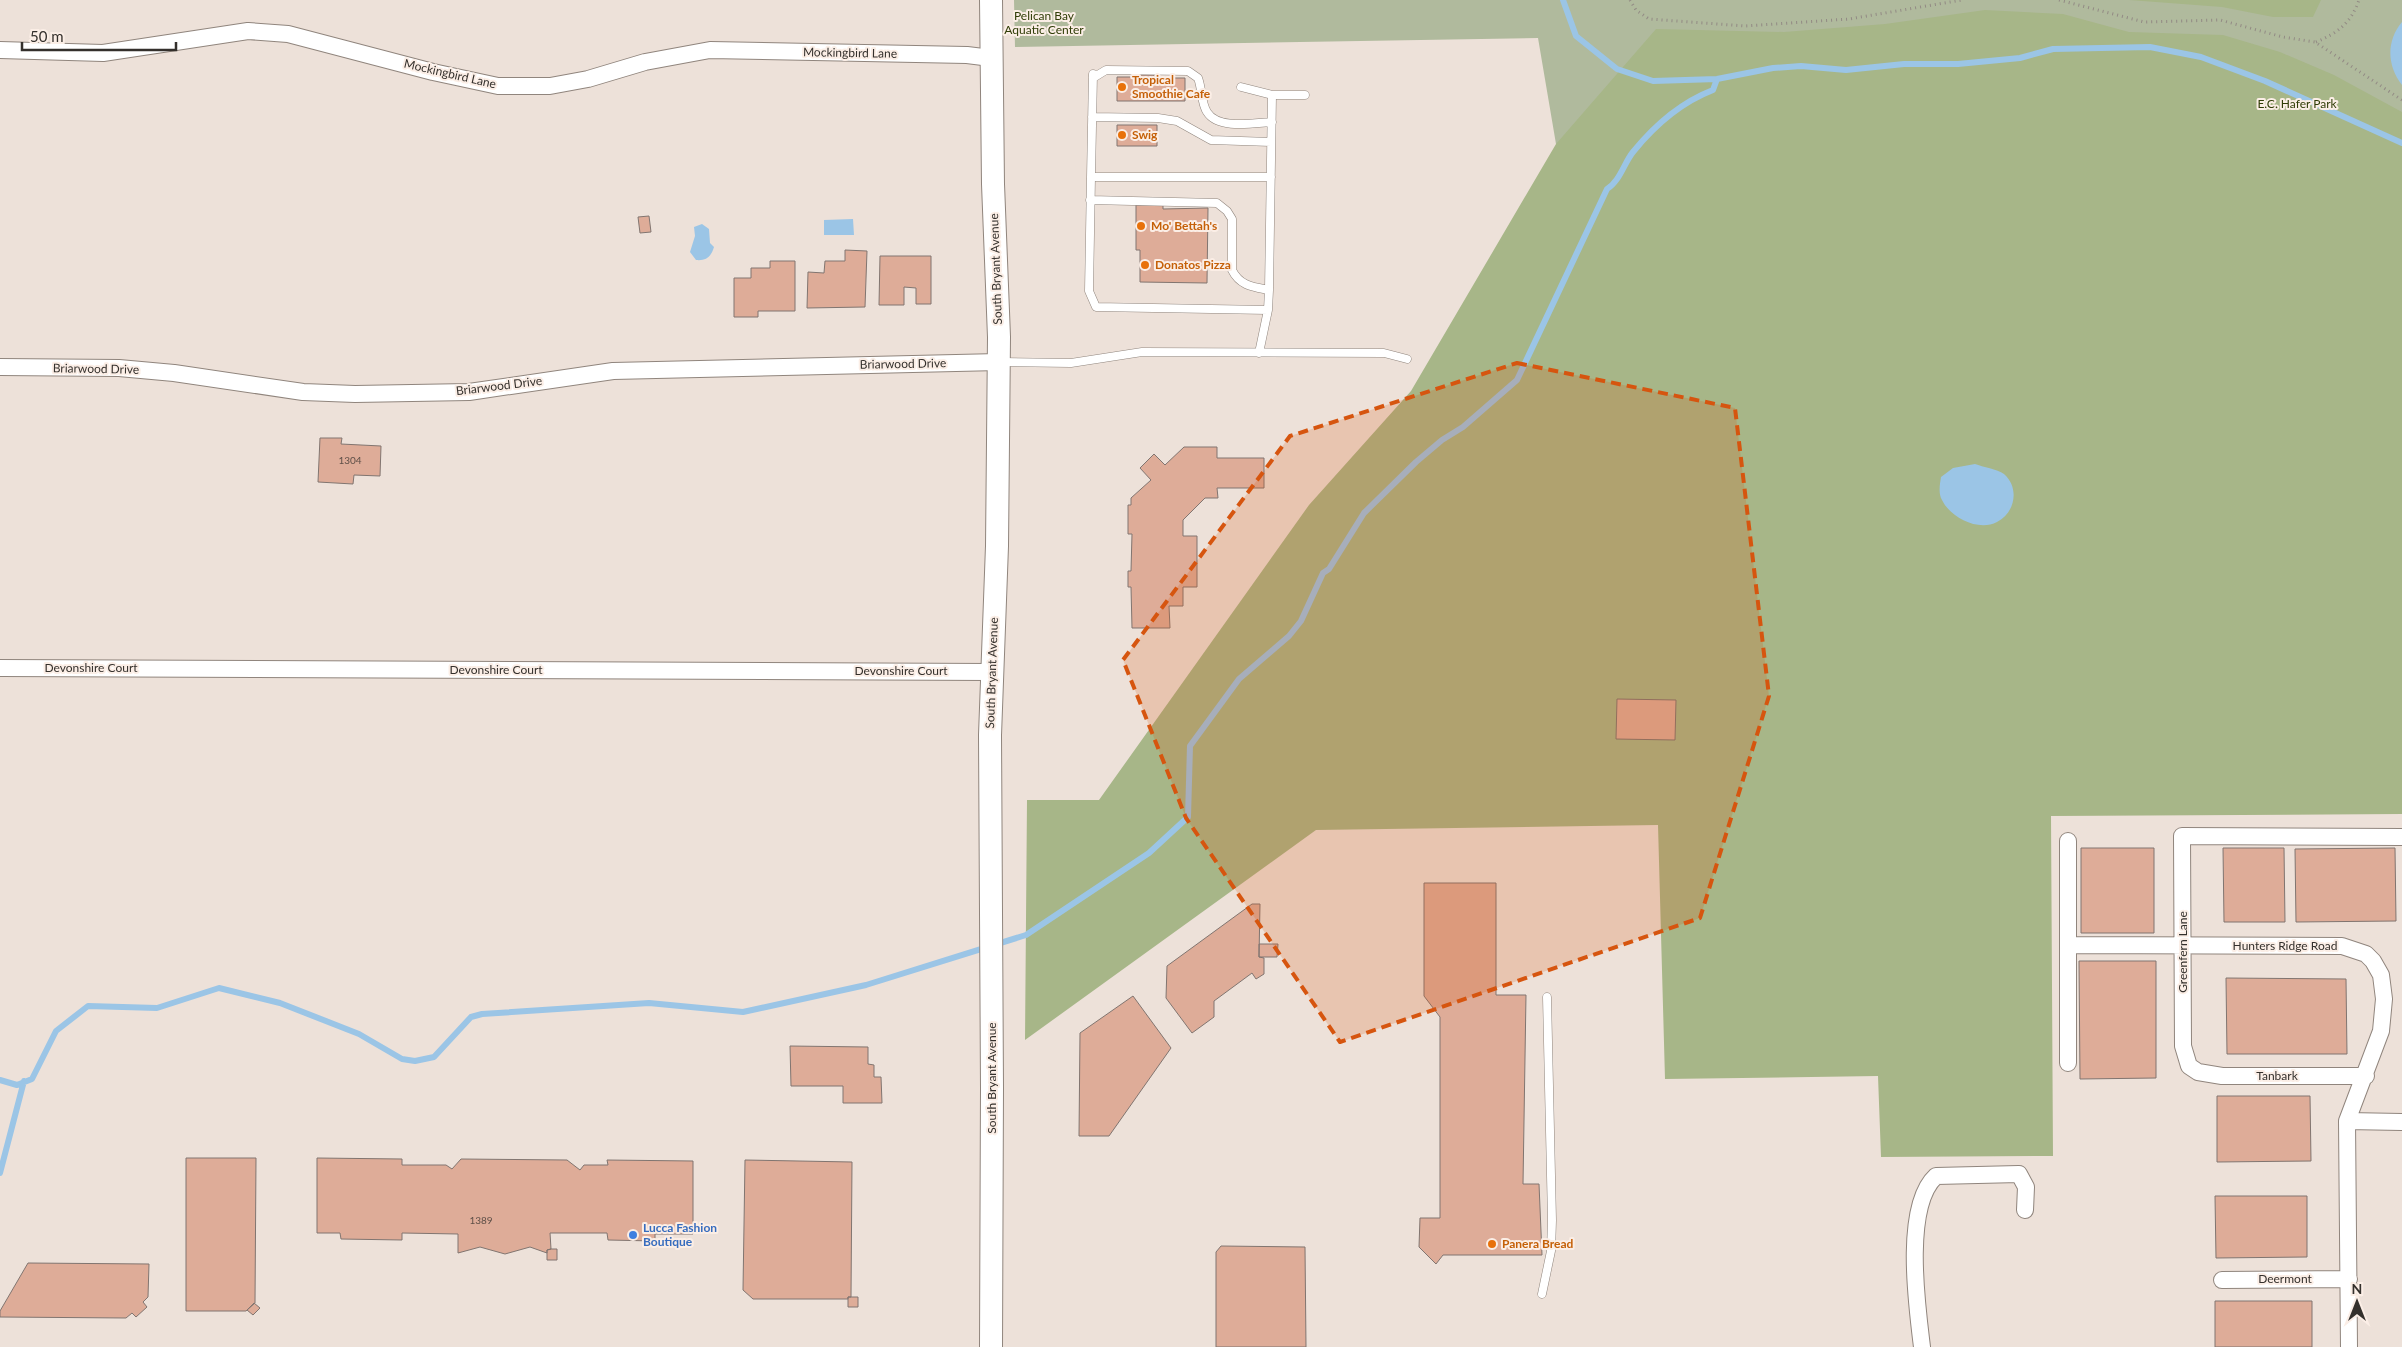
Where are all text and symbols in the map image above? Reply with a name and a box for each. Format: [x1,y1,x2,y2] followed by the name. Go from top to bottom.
[1004,8,1084,37] park label: Pelican Bay Aquatic Center
[22,20,176,52] scale bar
[30,27,64,45] text: 50 m
[803,44,897,61] street label: Mockingbird Lane
[403,56,498,91] street label: Mockingbird Lane
[1132,72,1211,101] place label: Tropical Smoothie Cafe
[1116,81,1128,93] marker: Tropical Smoothie Cafe
[2257,96,2338,111] park label: E.C. Hafer Park
[1132,127,1158,142] place label: Swig
[1116,129,1128,141] marker: Swig
[986,213,1005,325] street label: South Bryant Avenue
[1151,218,1217,233] place label: Mo' Bettah's
[1135,220,1147,232] marker: Mo' Bettah's
[1155,257,1231,272] place label: Donatos Pizza
[1139,259,1151,271] marker: Donatos Pizza
[860,355,946,372] street label: Briarwood Drive
[53,360,139,377] street label: Briarwood Drive
[455,373,543,398] street label: Briarwood Drive
[338,454,362,466] house number: 1304
[982,617,1001,729] street label: South Bryant Avenue
[44,660,138,675] street label: Devonshire Court
[449,662,543,677] street label: Devonshire Court
[854,663,948,678] street label: Devonshire Court
[2175,911,2190,993] street label: Greenfern Lane
[2233,938,2337,953] street label: Hunters Ridge Road
[984,1022,999,1134] street label: South Bryant Avenue
[2256,1068,2299,1083] street label: Tanbark
[469,1214,493,1226] house number: 1389
[643,1220,717,1249] place label: Lucca Fashion Boutique
[627,1229,639,1241] marker: Lucca Fashion Boutique
[1502,1236,1574,1251] place label: Panera Bread
[1486,1238,1498,1250] marker: Panera Bread
[2258,1271,2313,1286] street label: Deermont
[2332,1277,2382,1327] north arrow
[2352,1280,2362,1297] text: N

